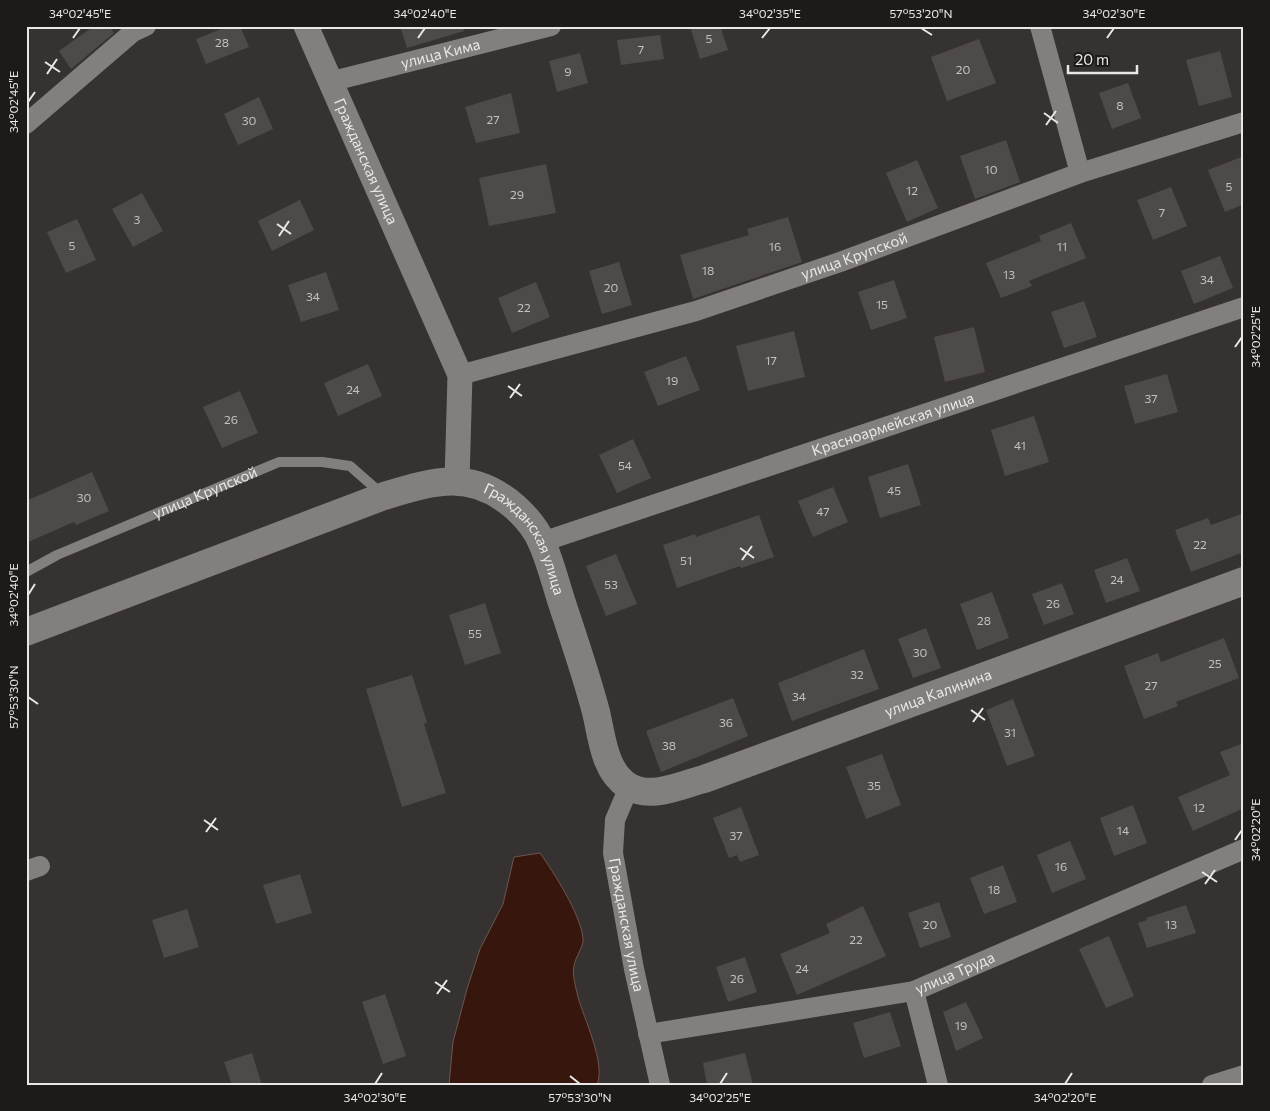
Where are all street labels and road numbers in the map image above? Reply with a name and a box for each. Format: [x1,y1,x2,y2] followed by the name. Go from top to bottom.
[399,34,482,72] street label: улица Кима
[331,95,402,227] street label: Гражданская улица
[798,228,910,283] street label: улица Крупской
[809,388,976,459] street label: Красноармейская улица
[150,462,260,522] street label: улица Крупской
[481,479,569,597] street label: Гражданская улица
[882,664,994,720] street label: улица Калинина
[606,856,649,993] street label: Гражданская улица
[912,947,997,997] street label: улица Труда

